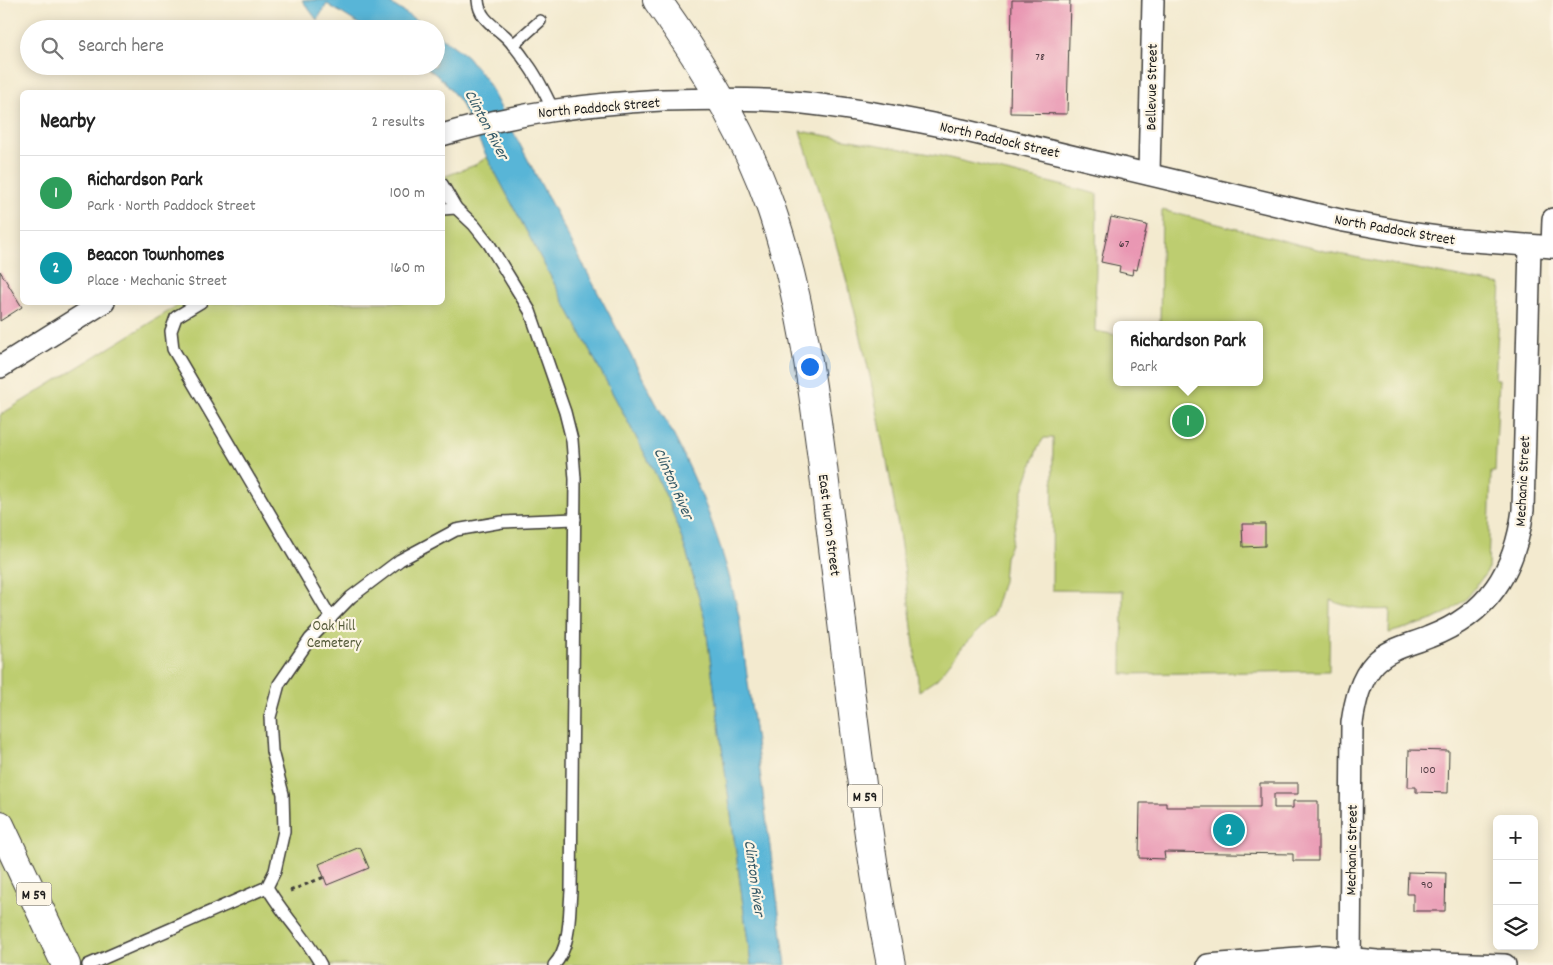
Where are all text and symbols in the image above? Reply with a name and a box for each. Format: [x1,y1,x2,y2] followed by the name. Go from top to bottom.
[20,20,445,75] search box
[38,34,66,62] icon: search
[78,34,164,61] text: Search here
[1141,43,1165,131] street label: Bellevue Street
[1035,49,1045,66] house number: 78
[458,86,515,166] water label: Clinton River
[537,93,661,125] street label: North Paddock Street
[40,108,95,138] text: Nearby
[371,111,425,134] text: 2 results
[938,116,1062,166] street label: North Paddock Street
[87,168,203,195] text: Richardson Park
[54,182,58,205] text: 1
[389,182,425,205] text: 100 m
[87,195,256,218] text: Park · North Paddock Street
[1333,210,1457,252] street label: North Paddock Street
[1119,236,1130,253] house number: 67
[87,243,224,270] text: Beacon Townhomes
[53,257,60,280] text: 2
[390,257,425,280] text: 160 m
[87,270,227,293] text: Place · Mechanic Street
[1113,321,1263,386] popup
[1130,329,1246,356] text: Richardson Park
[797,354,823,380] your location
[1130,356,1157,379] text: Park
[1172,402,1204,440] pin: 1
[1511,435,1537,527] street label: Mechanic Street
[647,444,700,526] water label: Clinton River
[811,473,845,578] street label: East Huron Street
[307,616,362,655] park label: Oak Hill Cemetery
[1420,762,1436,779] house number: 100
[848,784,882,808] road number: M 59
[1341,804,1365,896] street label: Mechanic Street
[1213,811,1245,849] pin: 2
[1493,815,1538,950] map controls
[1493,815,1538,860] button: +
[737,839,771,920] water label: Clinton River
[1493,860,1538,905] button: −
[1421,877,1433,894] house number: 90
[16,882,52,906] road number: M 59
[1493,905,1538,950] button: layers

